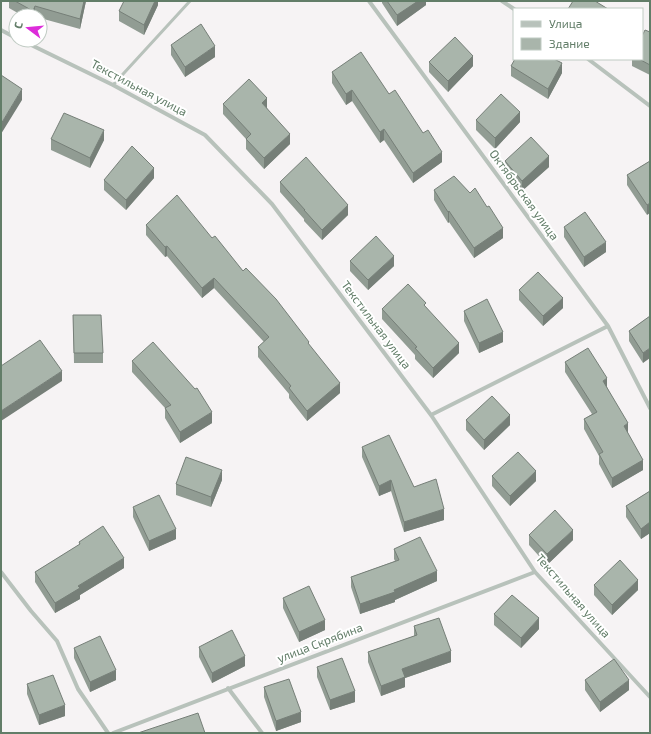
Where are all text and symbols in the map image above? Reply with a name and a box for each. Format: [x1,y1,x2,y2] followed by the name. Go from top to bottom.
[8,8,48,48] north arrow
[513,8,643,60] legend
[549,16,582,30] text: Улица
[11,20,25,30] text: С
[549,36,590,50] text: Здание
[89,56,190,119] street label: Текстильная улица
[486,146,562,243] street label: Октябрьская улица
[338,278,414,372] street label: Текстильная улица
[533,551,614,641] street label: Текстильная улица
[275,619,365,666] street label: улица Скрябина

